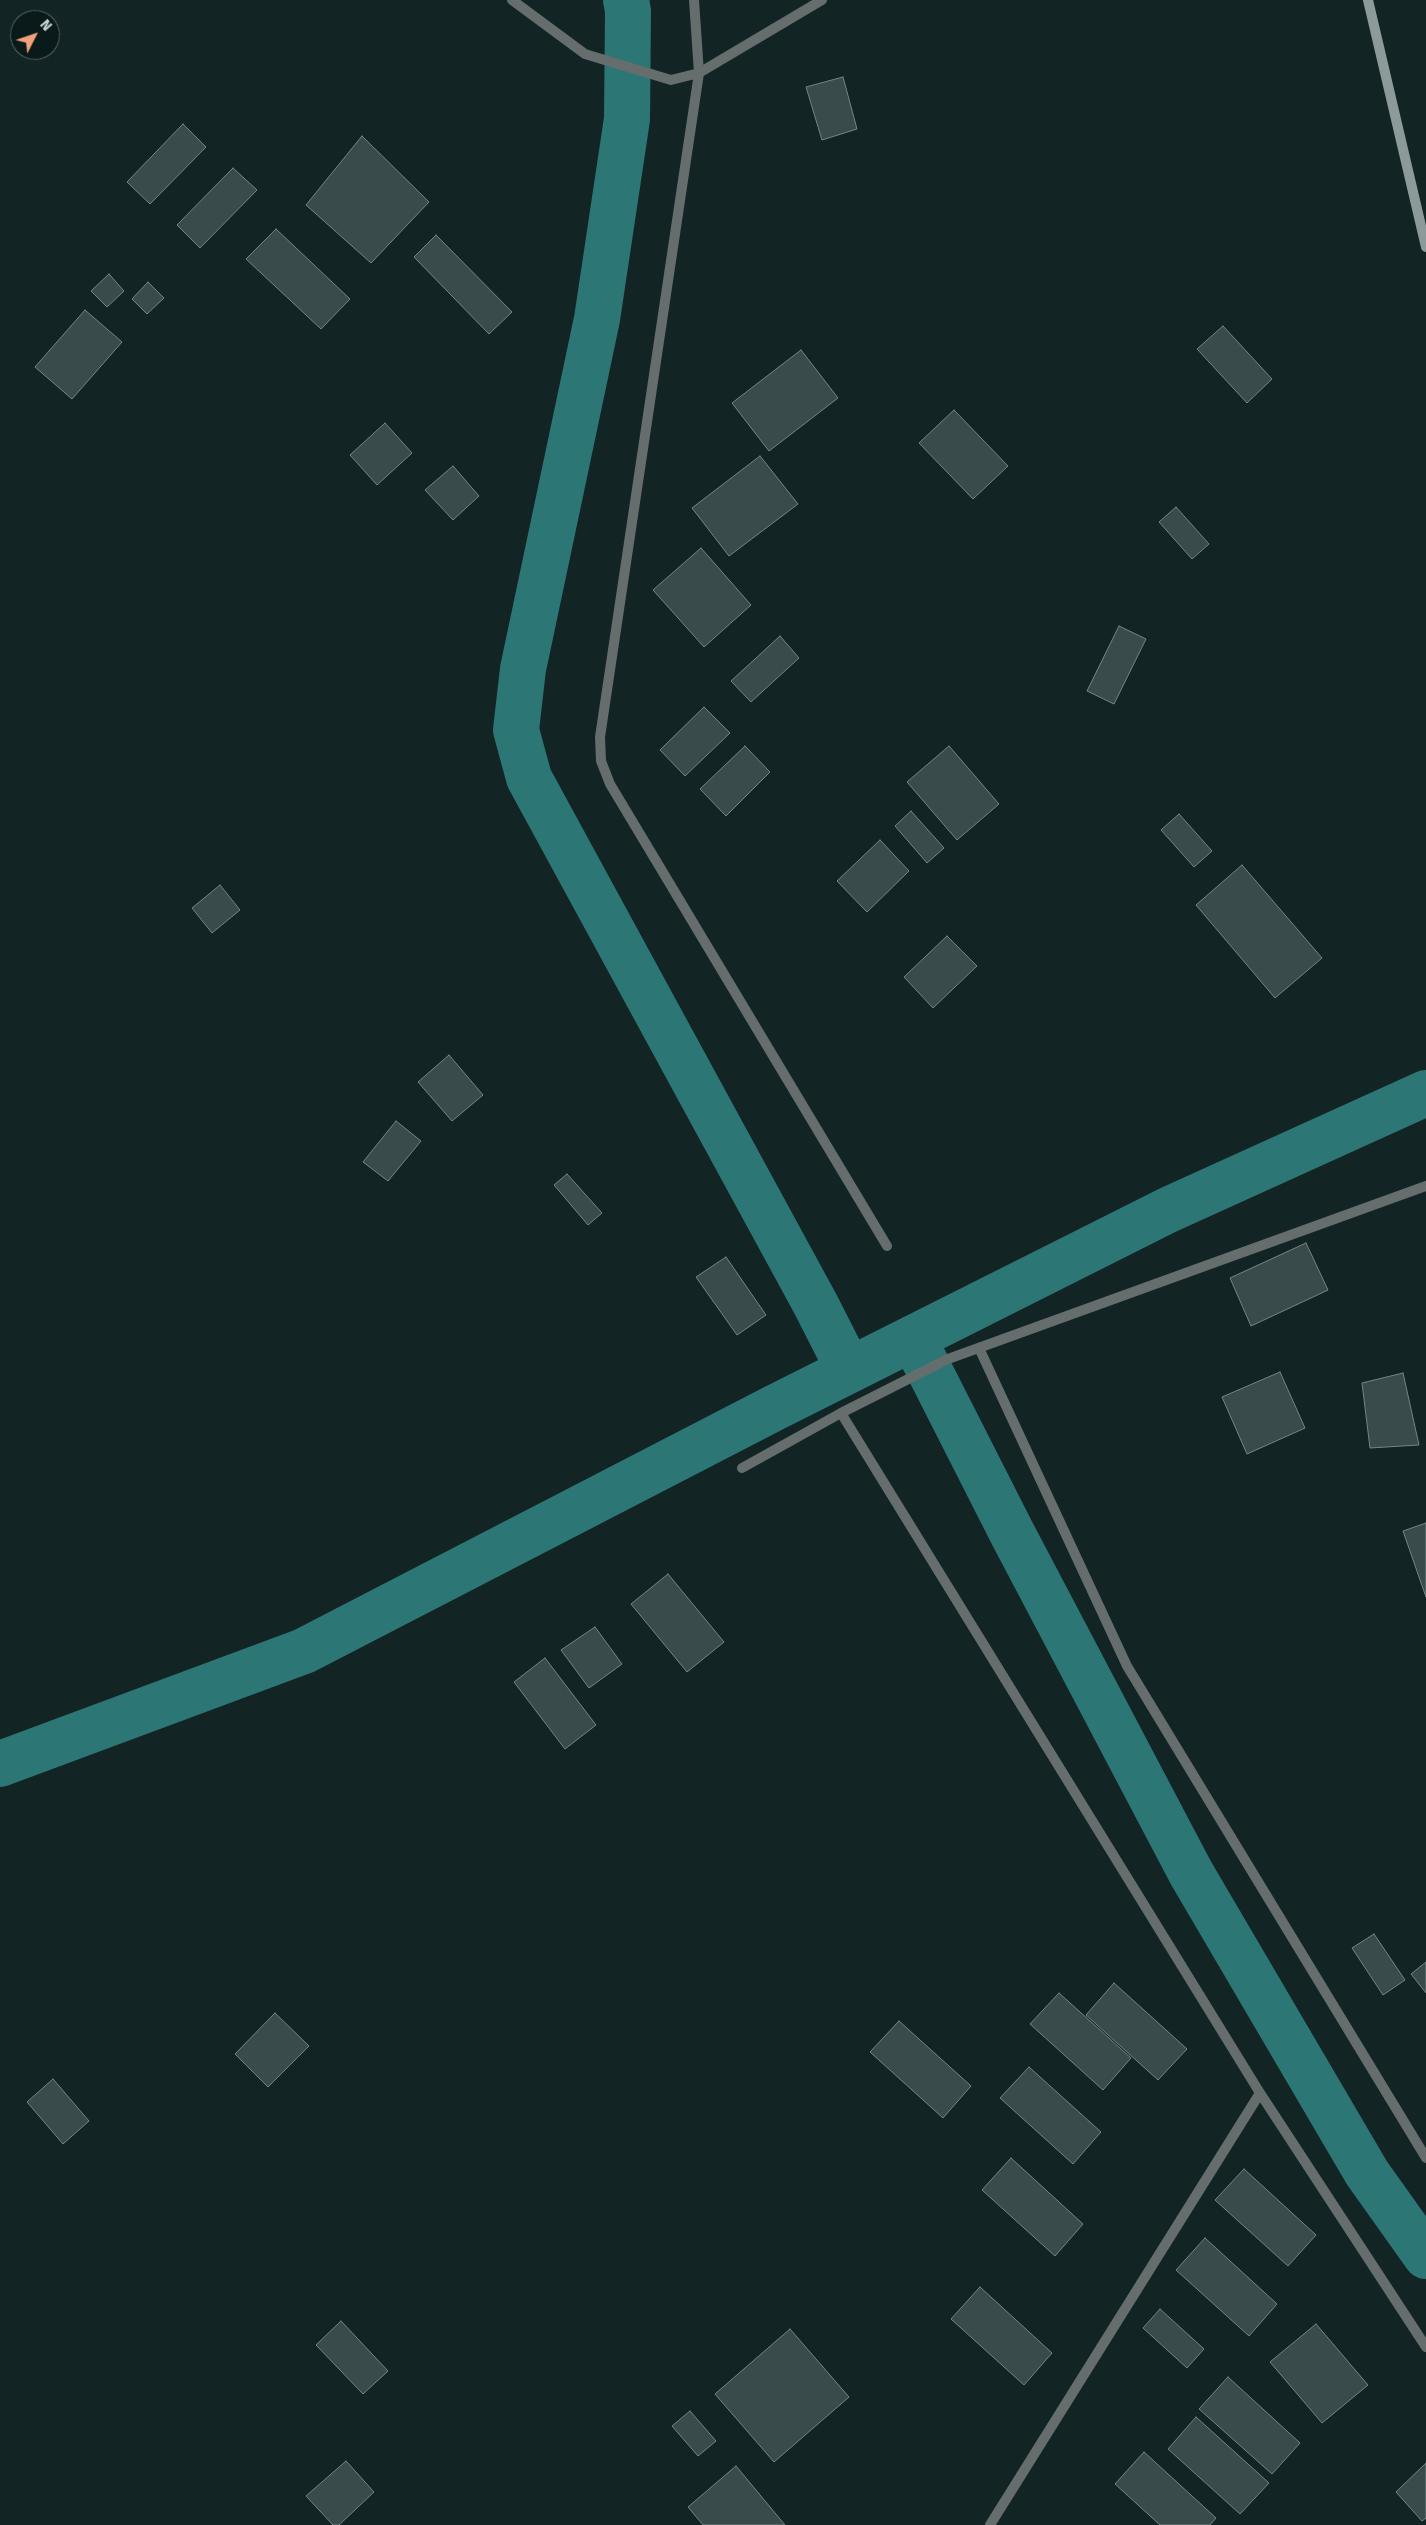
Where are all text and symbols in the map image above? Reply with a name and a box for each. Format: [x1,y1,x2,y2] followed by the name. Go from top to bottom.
[10,10,60,60] north arrow
[36,16,55,35] text: N

